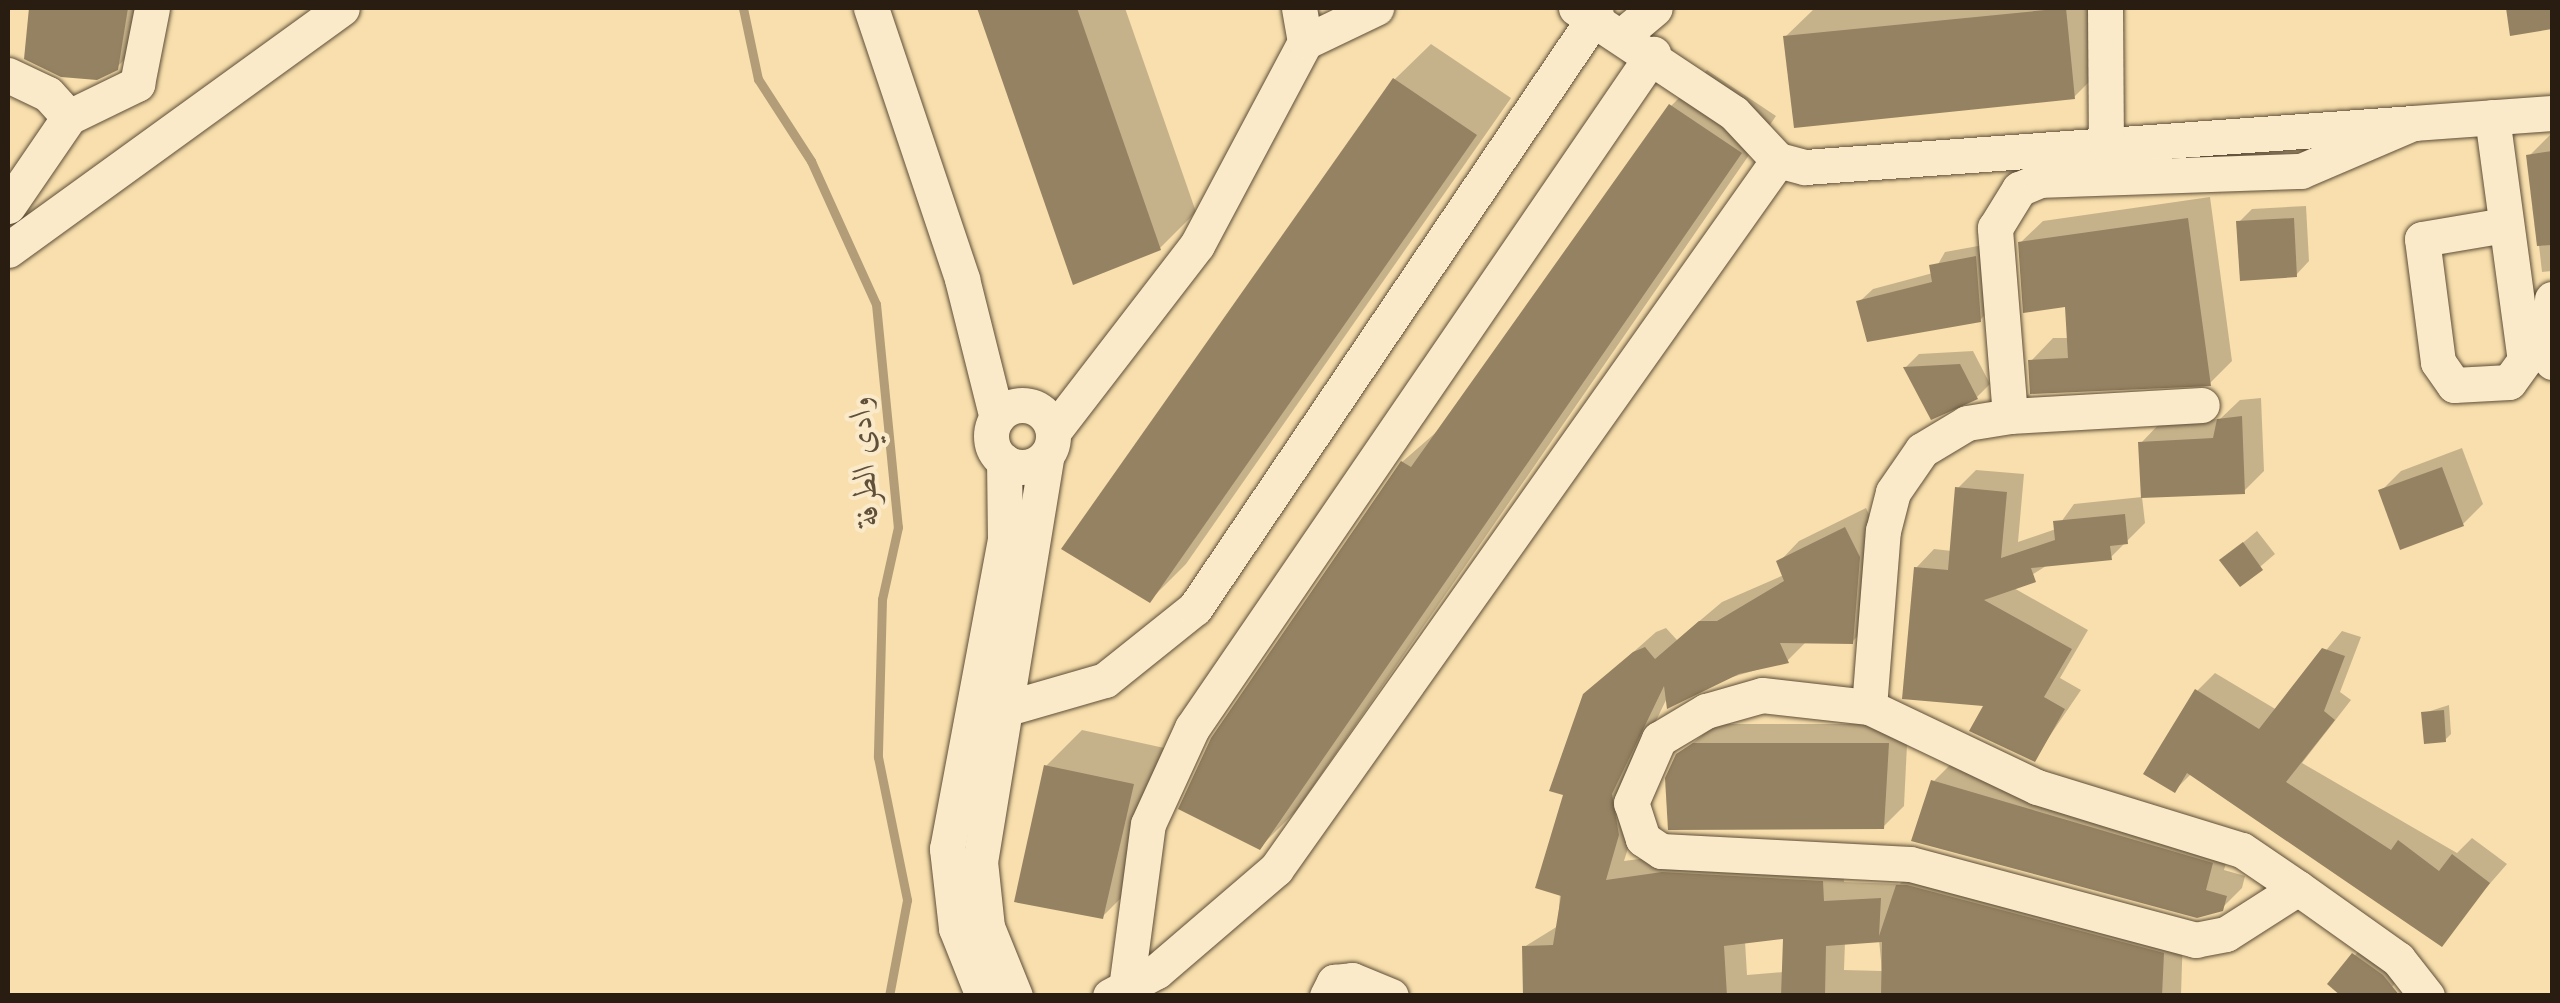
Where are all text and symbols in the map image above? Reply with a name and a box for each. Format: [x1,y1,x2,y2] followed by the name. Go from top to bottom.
[840,395,888,527] water label: وادي الطرفة

